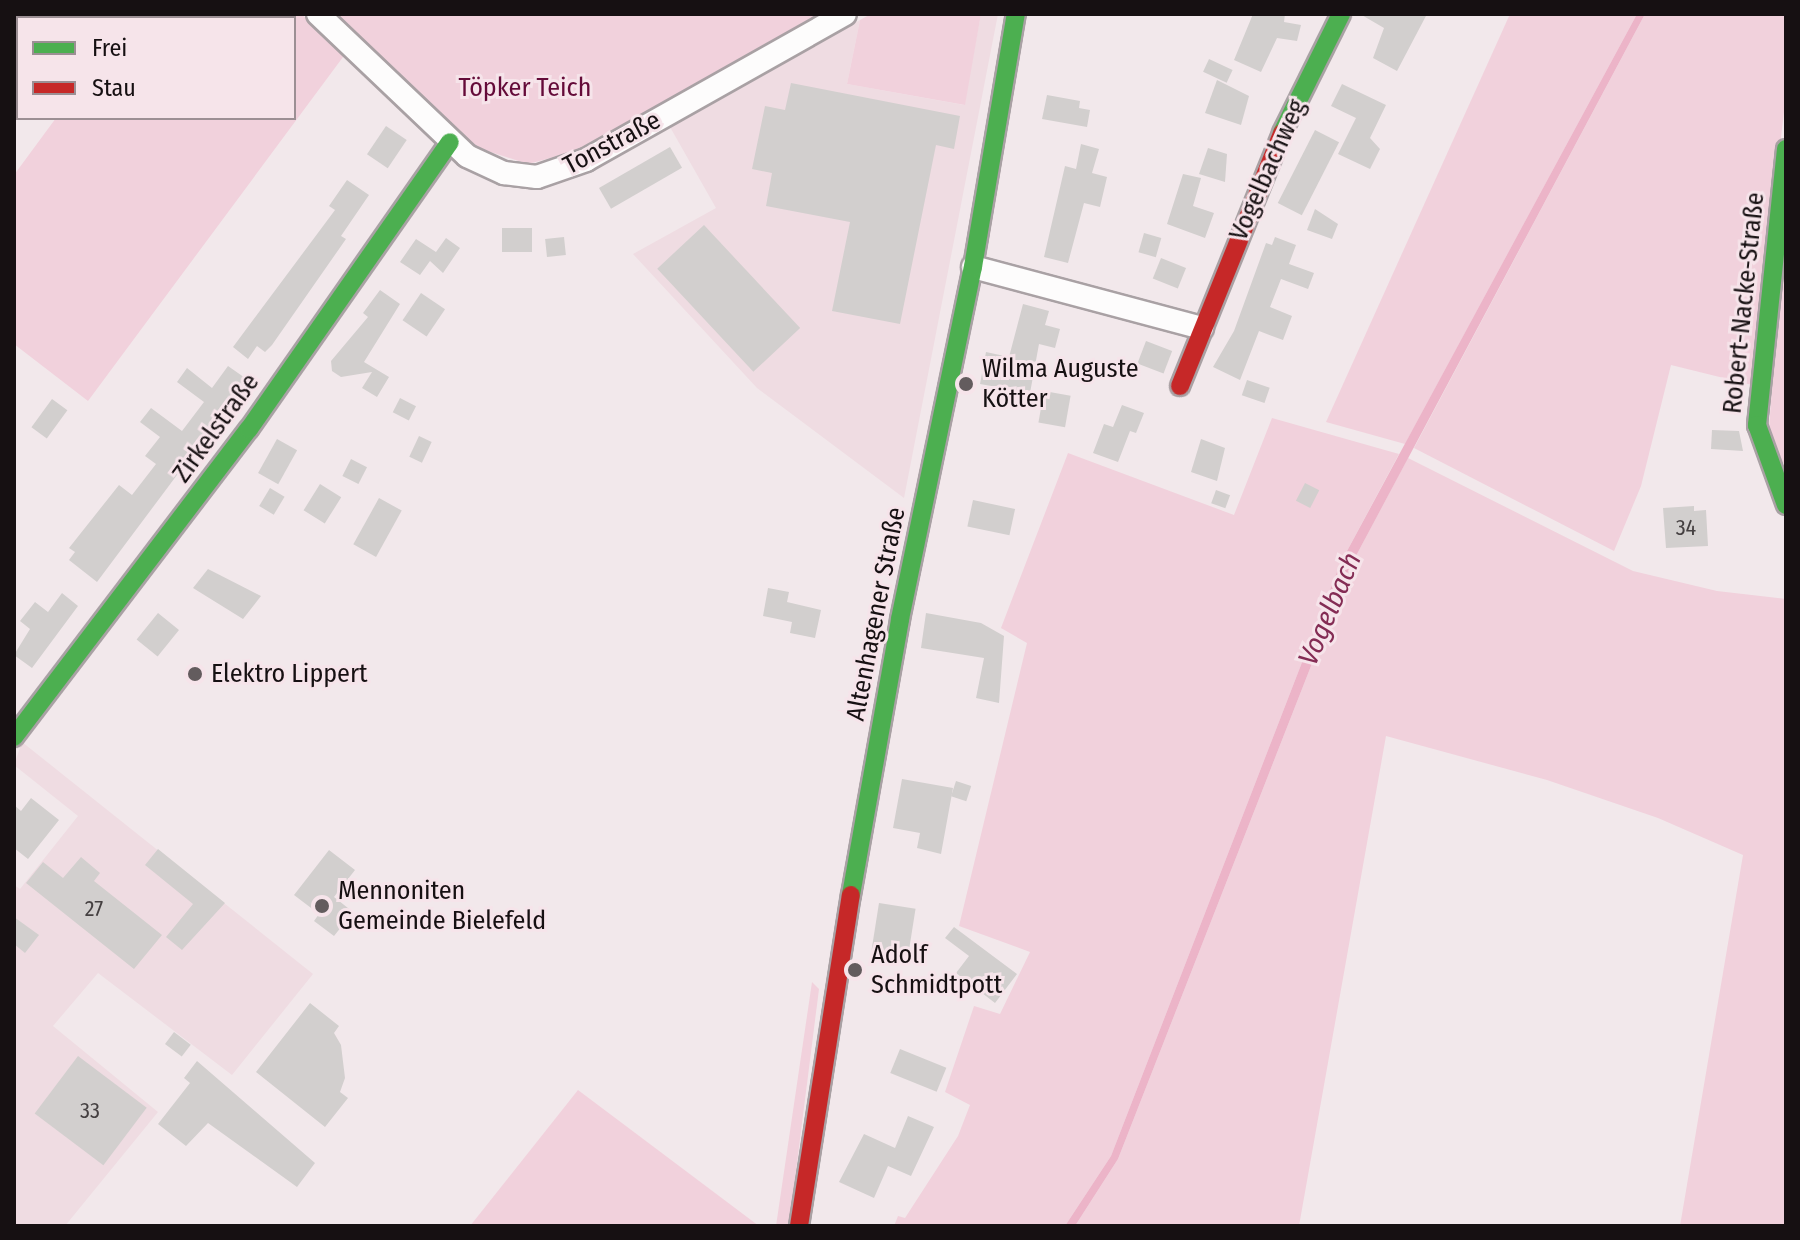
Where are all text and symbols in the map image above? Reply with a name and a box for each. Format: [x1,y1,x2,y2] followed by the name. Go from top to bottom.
[16,16,296,120] legend
[92,34,127,62] text: Frei
[459,72,591,104] park label: Töpker Teich
[92,74,136,102] text: Stau
[1223,95,1313,245] street label: Vogelbachweg
[558,104,666,182] street label: Tonstraße
[1717,191,1771,415] street label: Robert-Nacke-Straße
[982,353,1139,414] place label: Wilma Auguste Kötter
[166,368,266,488] street label: Zirkelstraße
[957,375,975,393] marker: Wilma Auguste Kötter
[840,505,912,723] street label: Altenhagener Straße
[1676,515,1696,541] house number: 34
[1291,548,1369,670] water label: Vogelbach
[211,658,367,690] place label: Elektro Lippert
[186,665,204,683] marker: Elektro Lippert
[338,875,546,936] place label: Mennoniten Gemeinde Bielefeld
[85,896,103,922] house number: 27
[313,897,331,915] marker: Mennoniten Gemeinde Bielefeld
[871,939,1002,1000] place label: Adolf Schmidtpott
[846,961,864,979] marker: Adolf Schmidtpott
[80,1098,100,1124] house number: 33

